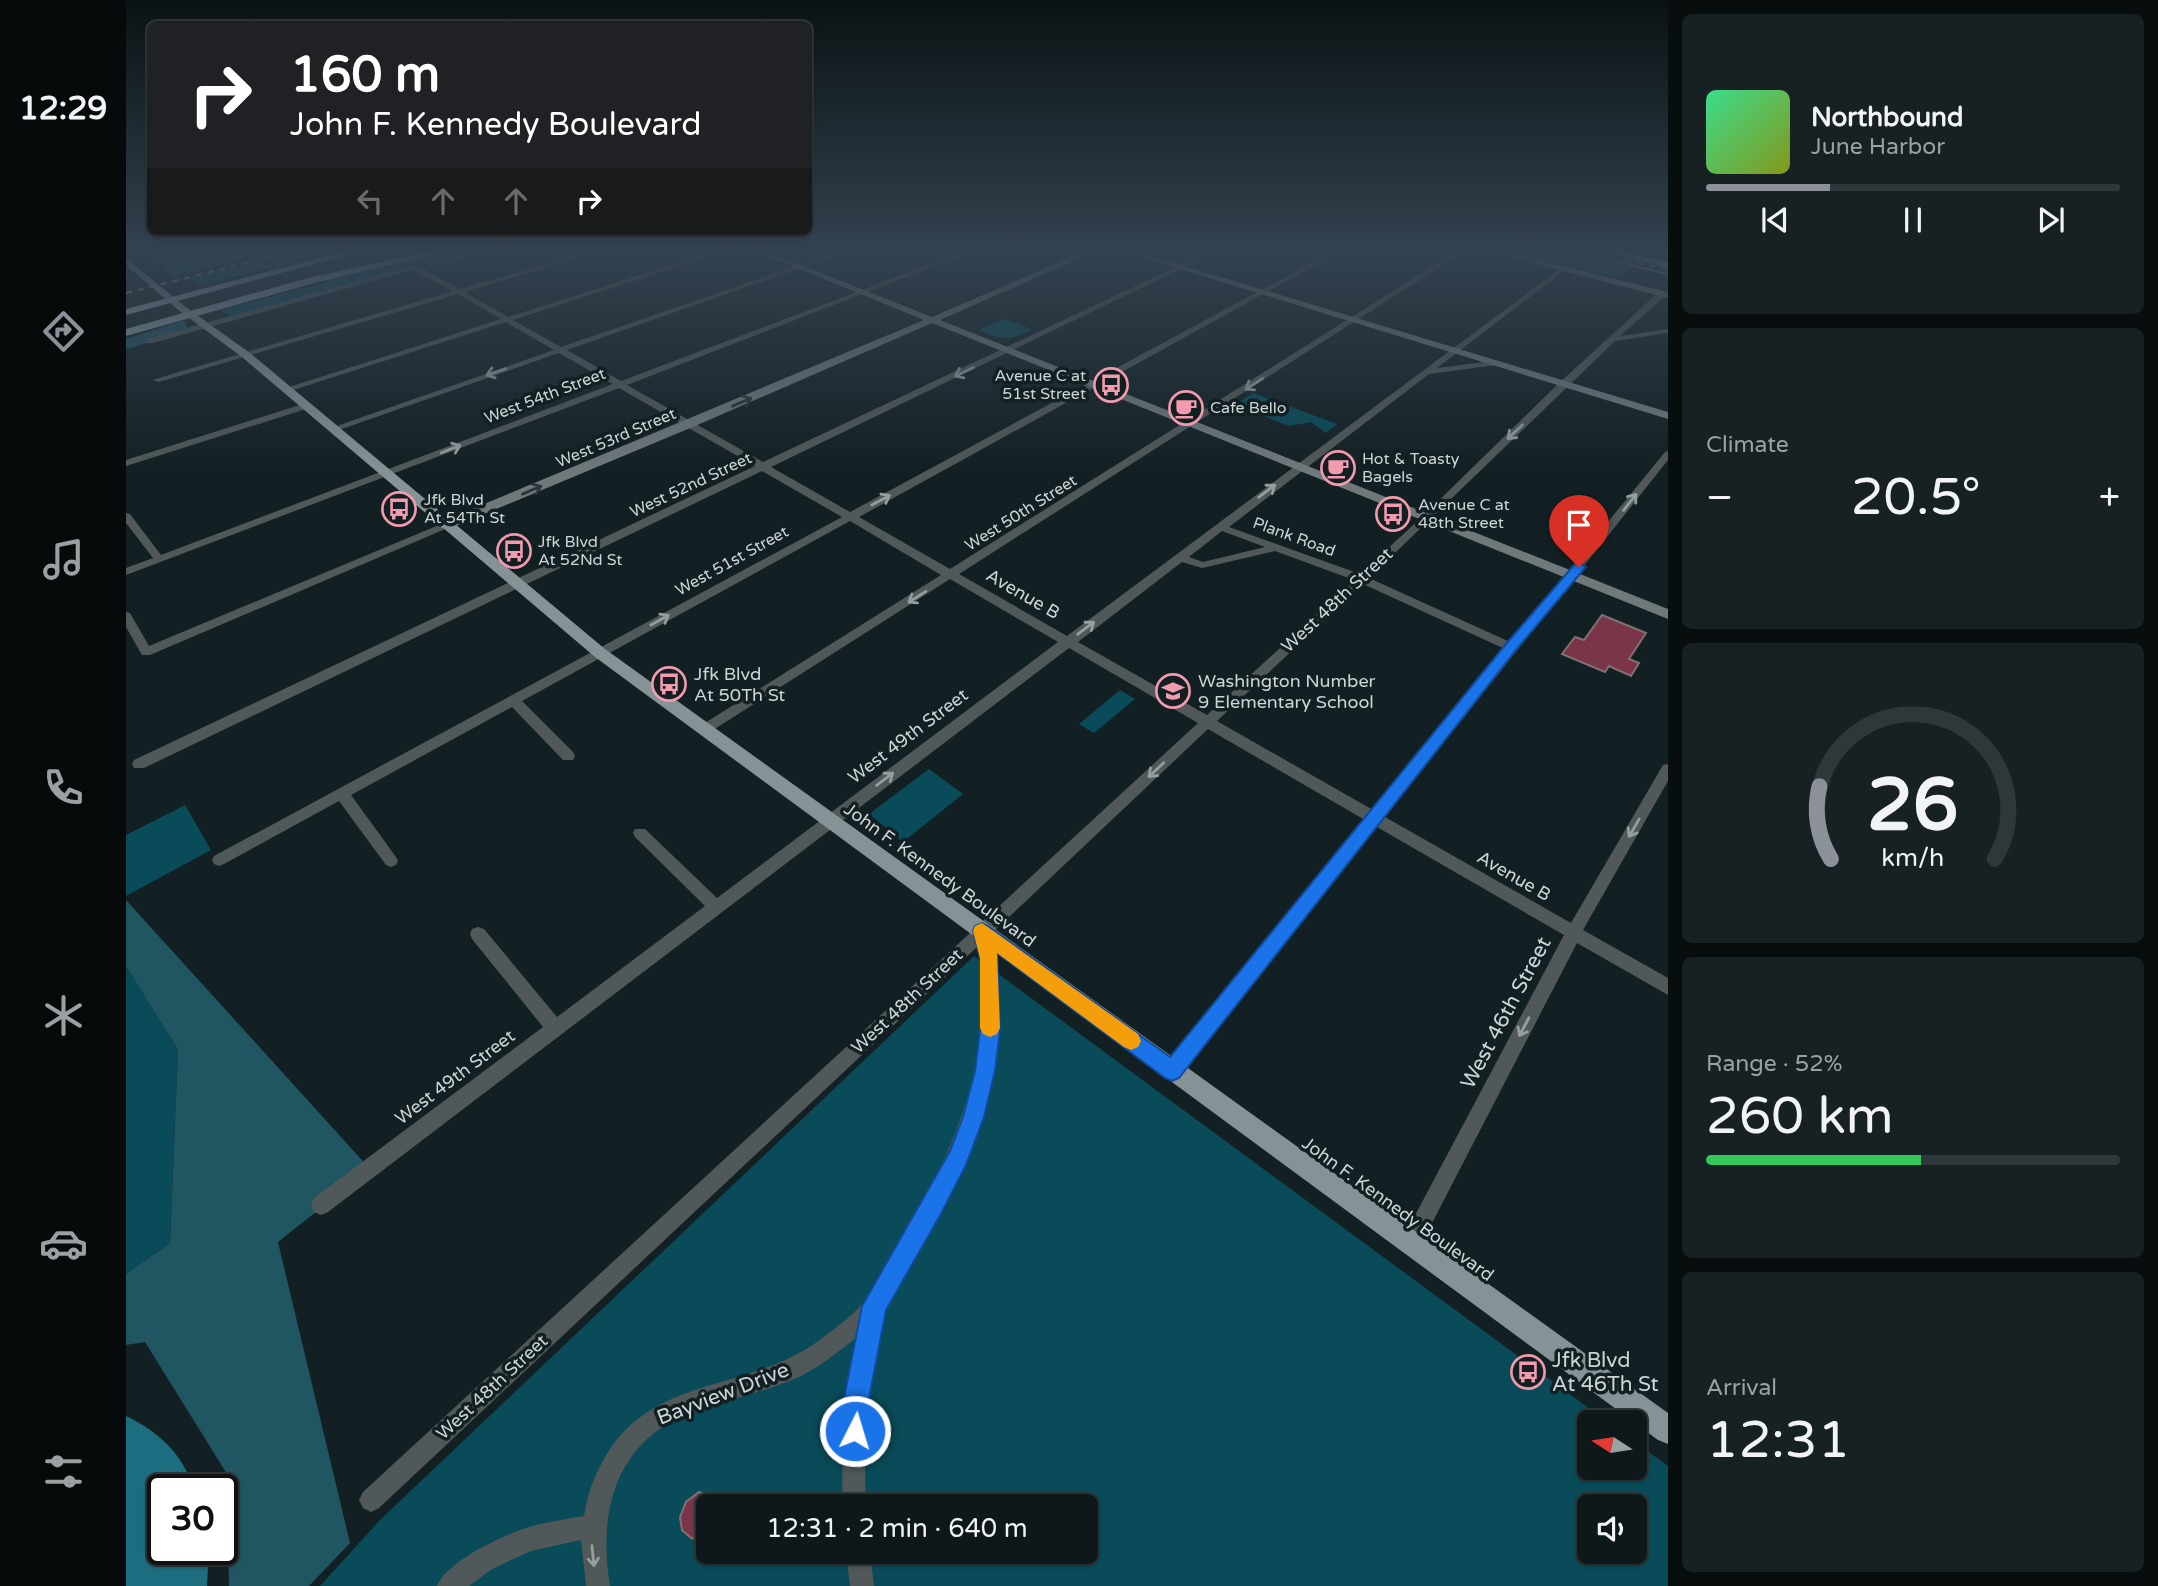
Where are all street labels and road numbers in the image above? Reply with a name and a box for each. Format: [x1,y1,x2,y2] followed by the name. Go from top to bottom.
[482,364,608,428] street label: West 54th Street
[553,404,679,472] street label: West 53rd Street
[627,448,755,522] street label: West 52nd Street
[961,471,1081,555] street label: West 50th Street
[1250,513,1338,561] street label: Plank Road
[672,522,792,600] street label: West 51st Street
[1277,543,1397,657] street label: West 48th Street
[982,564,1064,624] street label: Avenue B
[844,684,972,788] street label: West 49th Street
[840,798,1040,952] street label: John F. Kennedy Boulevard
[1473,846,1555,906] street label: Avenue B
[1455,933,1557,1093] street label: West 46th Street
[847,944,967,1058] street label: West 48th Street
[391,1025,519,1129] street label: West 49th Street
[1298,1132,1498,1286] street label: John F. Kennedy Boulevard
[432,1330,552,1444] street label: West 48th Street
[653,1357,793,1431] street label: Bayview Drive

